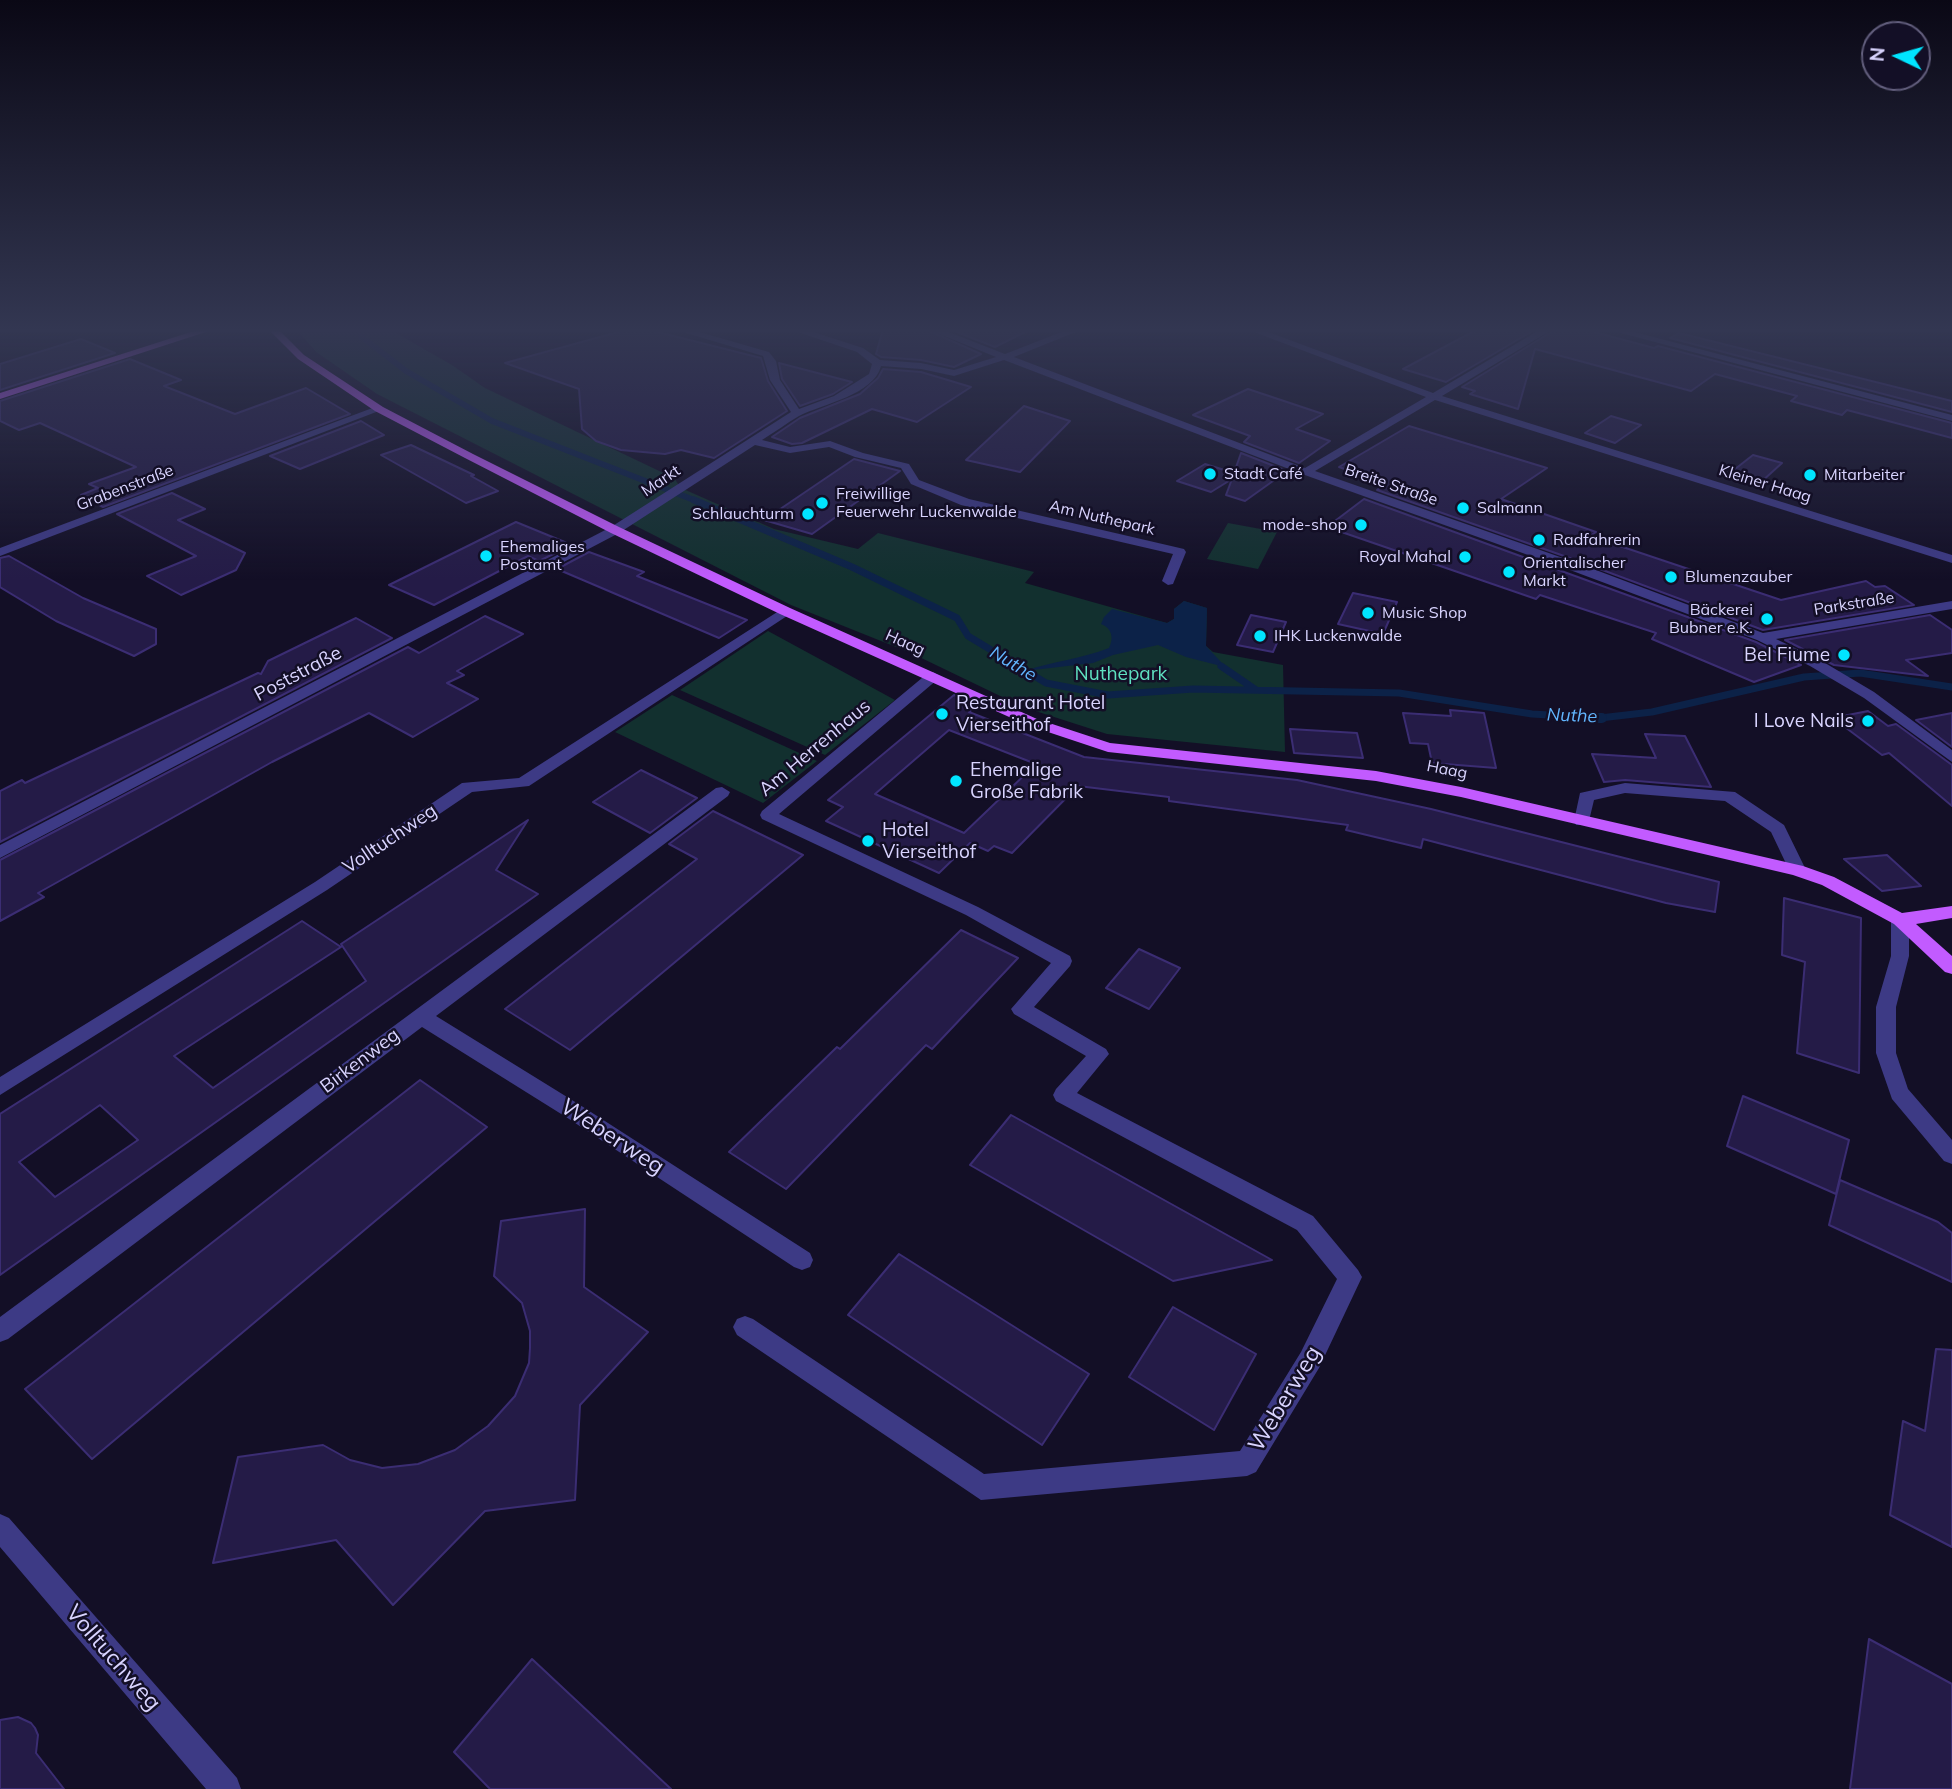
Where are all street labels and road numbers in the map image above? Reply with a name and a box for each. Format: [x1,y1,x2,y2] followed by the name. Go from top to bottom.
[1342,460,1440,510] street label: Breite Straße
[74,461,176,515] street label: Grabenstraße
[638,461,684,501] street label: Markt
[1716,461,1814,507] street label: Kleiner Haag
[1047,496,1157,540] street label: Am Nuthepark
[1812,588,1896,620] street label: Parkstraße
[882,626,928,660] street label: Haag
[251,642,345,706] street label: Poststraße
[755,695,875,801] street label: Am Herrenhaus
[1425,757,1469,783] street label: Haag
[339,799,441,879] street label: Volltuchweg
[316,1024,404,1098] street label: Birkenweg
[555,1093,669,1181] street label: Weberweg
[1243,1341,1327,1457] street label: Weberweg
[60,1599,166,1717] street label: Volltuchweg

